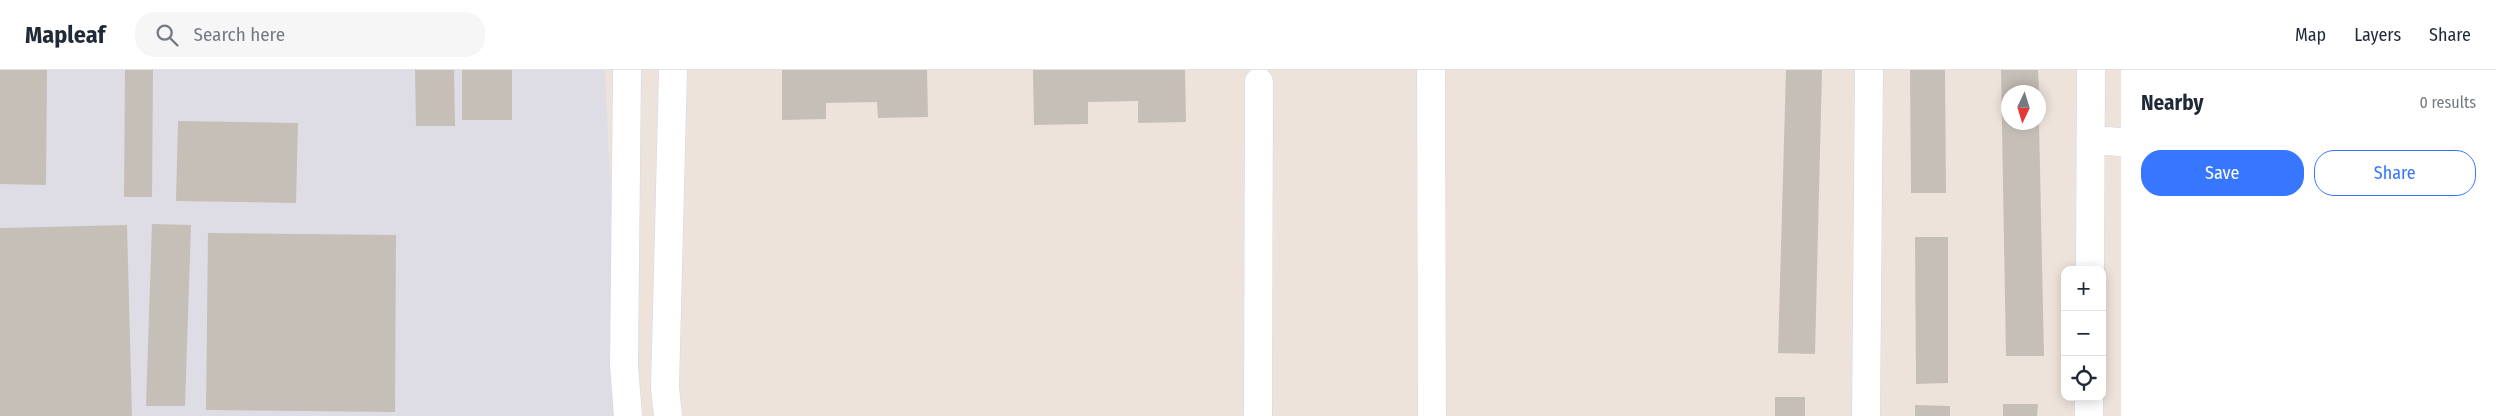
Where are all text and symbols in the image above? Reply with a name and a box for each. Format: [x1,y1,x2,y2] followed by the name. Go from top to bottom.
[135,12,485,57] search box
[25,21,105,49] text: Mapleaf
[153,21,181,49] icon: search
[193,23,285,46] text: Search here
[2295,24,2326,46] text: Map
[2354,24,2401,46] text: Layers
[2429,24,2471,46] text: Share
[2001,85,2046,130] north arrow
[2141,90,2203,116] text: Nearby
[2419,93,2476,112] text: 0 results
[2141,150,2304,196] button: Save
[2314,150,2476,196] button: Share
[2061,266,2106,401] map controls
[2061,266,2106,311] button: +
[2061,311,2106,356] button: −
[2061,356,2106,401] button: locate

